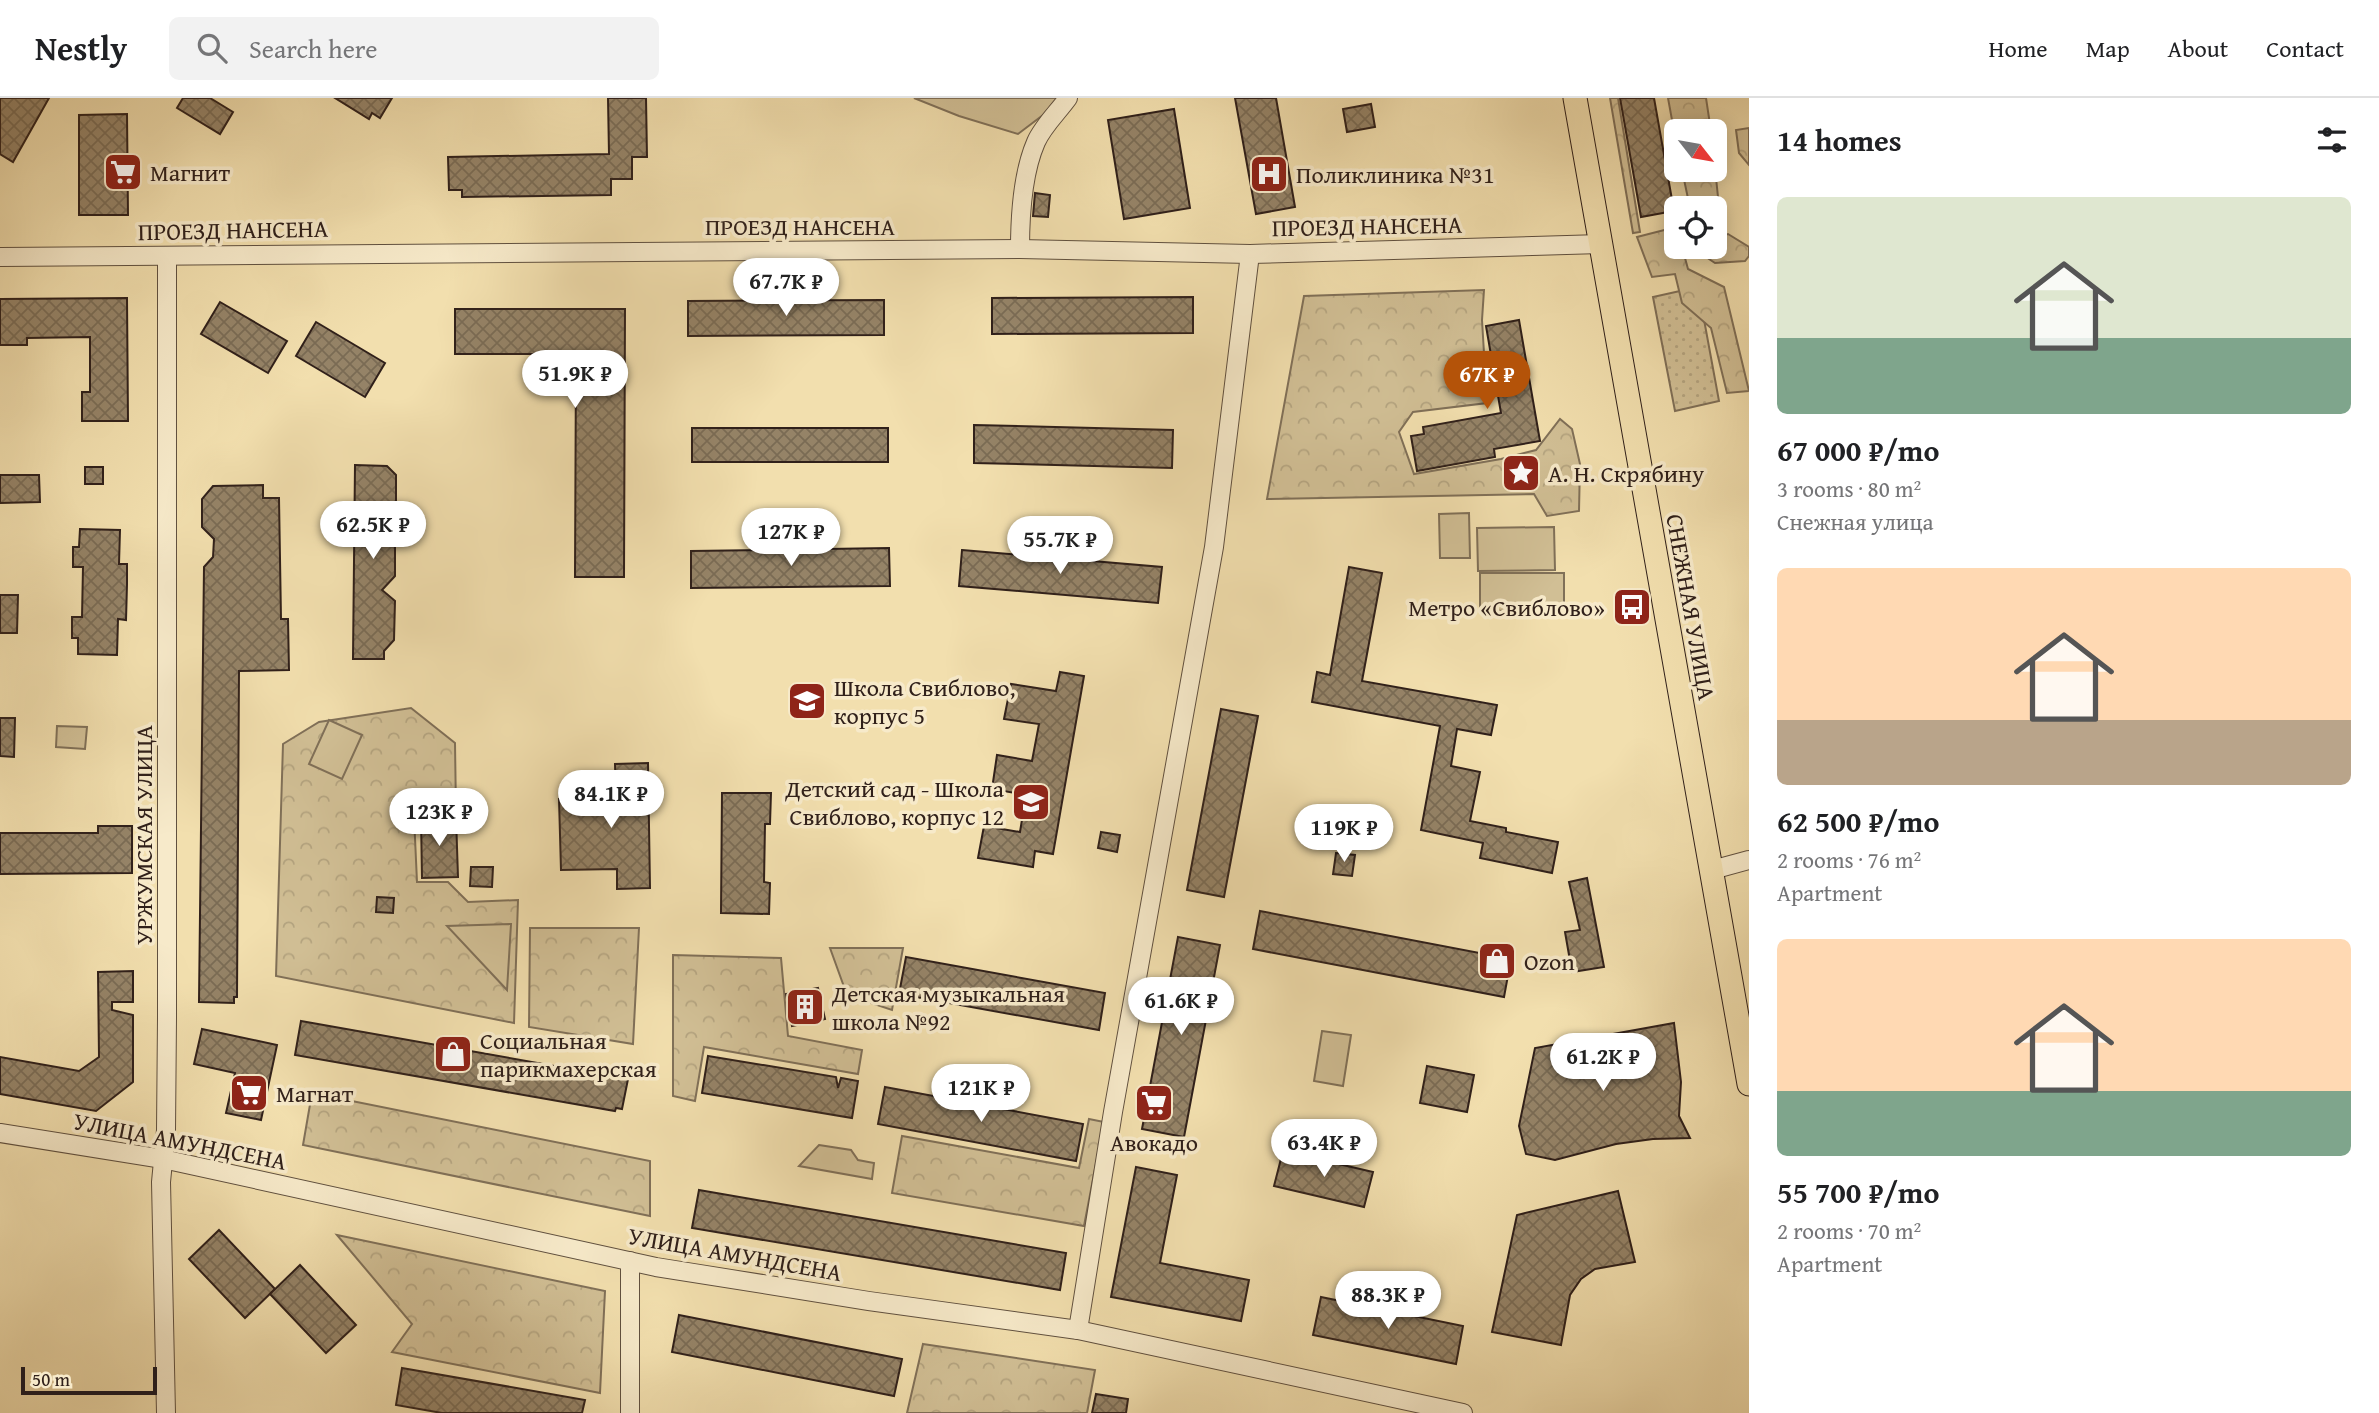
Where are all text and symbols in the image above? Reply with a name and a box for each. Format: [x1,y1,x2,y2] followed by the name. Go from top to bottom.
[169,17,659,80] search box
[35,24,127,72] text: Nestly
[193,29,231,67] icon: search
[249,29,377,68] text: Search here
[1989,31,2048,66] text: Home
[2086,31,2130,66] text: Map
[2168,31,2228,66] text: About
[2266,31,2344,66] text: Contact
[1777,118,1902,162] text: 14 homes
[1664,119,1727,182] north arrow
[1664,119,1727,259] map controls
[2313,121,2351,159] icon: filters
[102,151,144,193] supermarket icon: Магнит
[1248,153,1290,195] hospital icon: Поликлиника №31
[150,155,231,190] place label: Магнит
[1296,157,1494,192] place label: Поликлиника №31
[1664,196,1727,259] button: locate
[1272,207,1463,245] street label: ПРОЕЗД НАНСЕНА
[705,209,896,244] street label: ПРОЕЗД НАНСЕНА
[138,211,329,249] street label: ПРОЕЗД НАНСЕНА
[2001,243,2127,369] icon: home
[721,258,851,318] pin: 67.7K ₽
[749,264,823,297] text: 67.7K ₽
[510,350,640,410] pin: 51.9K ₽
[1438,352,1536,411] pin: 67K ₽
[538,356,612,389] text: 51.9K ₽
[1459,357,1515,390] text: 67K ₽
[1777,428,1940,472] text: 67 000 ₽/mo
[1500,452,1542,494] place icon: А. Н. Скрябину
[1548,456,1704,491] place label: А. Н. Скрябину
[1777,472,1921,505] text: 3 rooms · 80 m²
[308,502,438,561] pin: 62.5K ₽
[1777,505,1934,538] text: Снежная улица
[336,507,410,540] text: 62.5K ₽
[734,508,848,568] pin: 127K ₽
[1657,511,1725,703] street label: СНЕЖНАЯ УЛИЦА
[757,514,825,547] text: 127K ₽
[995,517,1125,576] pin: 55.7K ₽
[1023,522,1097,555] text: 55.7K ₽
[1611,586,1653,628] bus stop icon: Метро «Свиблово»
[1408,590,1605,625] place label: Метро «Свиблово»
[2001,614,2127,740] icon: home
[834,670,1015,733] place label: Школа Свиблово, корпус 5
[786,680,828,722] school or university icon: Школа Свиблово, корпус 5
[126,725,161,945] street label: УРЖУМСКАЯ УЛИЦА
[546,770,676,830] pin: 84.1K ₽
[784,771,1005,834] place label: Детский сад - Школа Свиблово, корпус 12
[574,776,648,809] text: 84.1K ₽
[1010,781,1052,823] school or university icon: Детский сад - Школа Свиблово, корпус 12
[382,788,496,848] pin: 123K ₽
[405,794,473,827] text: 123K ₽
[1777,799,1940,843] text: 62 500 ₽/mo
[1287,804,1401,864] pin: 119K ₽
[1310,810,1378,843] text: 119K ₽
[1777,843,1921,876] text: 2 rooms · 76 m²
[1777,876,1882,909] text: Apartment
[1476,940,1518,982] shop icon: Ozon
[1524,944,1575,979] place label: Ozon
[831,976,1065,1039] place label: Детская музыкальная школа №92
[1116,978,1246,1037] pin: 61.6K ₽
[1144,983,1218,1016] text: 61.6K ₽
[2001,985,2127,1111] icon: home
[784,986,826,1028] building icon: Детская музыкальная школа №92
[480,1023,657,1086] place label: Социальная парикмахерская
[432,1033,474,1075] shop icon: Социальная парикмахерская
[1538,1034,1668,1093] pin: 61.2K ₽
[1566,1039,1640,1072] text: 61.2K ₽
[924,1065,1038,1124] pin: 121K ₽
[947,1070,1015,1103] text: 121K ₽
[228,1072,270,1114] supermarket icon: Магнат
[276,1076,354,1111] place label: Магнат
[1133,1082,1175,1124] supermarket icon: Авокадо
[70,1103,290,1179] street label: УЛИЦА АМУНДСЕНА
[1259,1119,1389,1179] pin: 63.4K ₽
[1110,1125,1198,1160] place label: Авокадо
[1287,1125,1361,1158] text: 63.4K ₽
[1777,1170,1940,1214] text: 55 700 ₽/mo
[1777,1214,1921,1247] text: 2 rooms · 70 m²
[625,1218,845,1290] street label: УЛИЦА АМУНДСЕНА
[1777,1247,1882,1280] text: Apartment
[1323,1272,1453,1331] pin: 88.3K ₽
[1351,1277,1425,1310] text: 88.3K ₽
[21,1364,158,1396] scale bar
[32,1365,70,1393] text: 50 m

